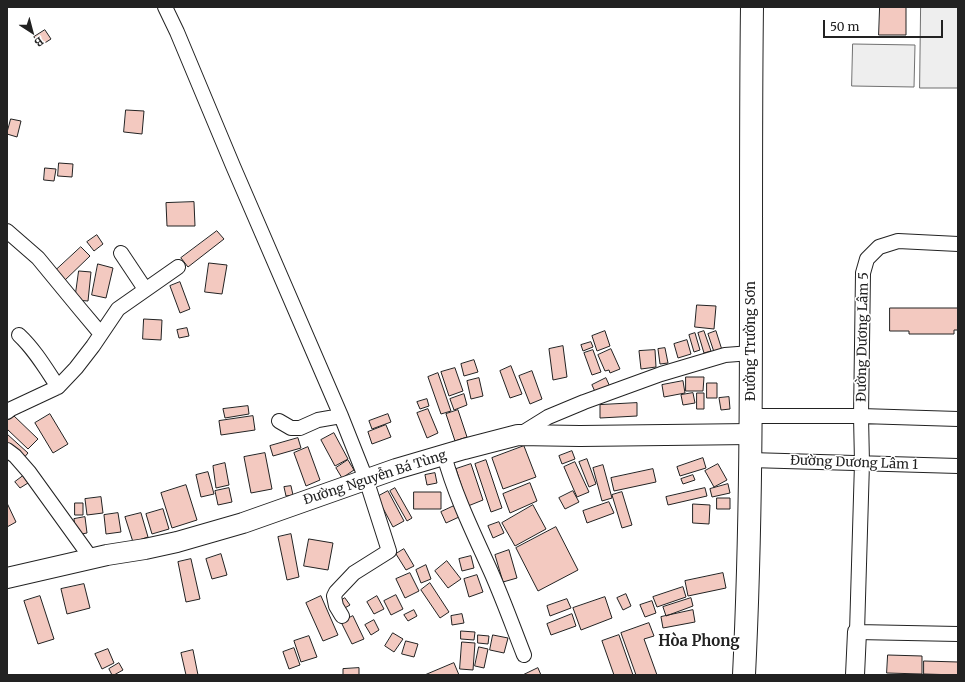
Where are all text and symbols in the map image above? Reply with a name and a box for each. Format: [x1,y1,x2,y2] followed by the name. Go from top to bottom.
[12,12,52,52] north arrow
[825,12,945,38] scale bar
[830,19,859,34] text: 50 m
[32,34,46,50] text: B
[854,272,872,402] street label: Đường Dương Lâm 5
[743,281,759,401] street label: Đường Trường Sơn
[302,447,448,509] street label: Đường Nguyễn Bá Tùng
[790,453,918,473] street label: Đường Dương Lâm 1
[658,633,740,651] district label: Hòa Phong

